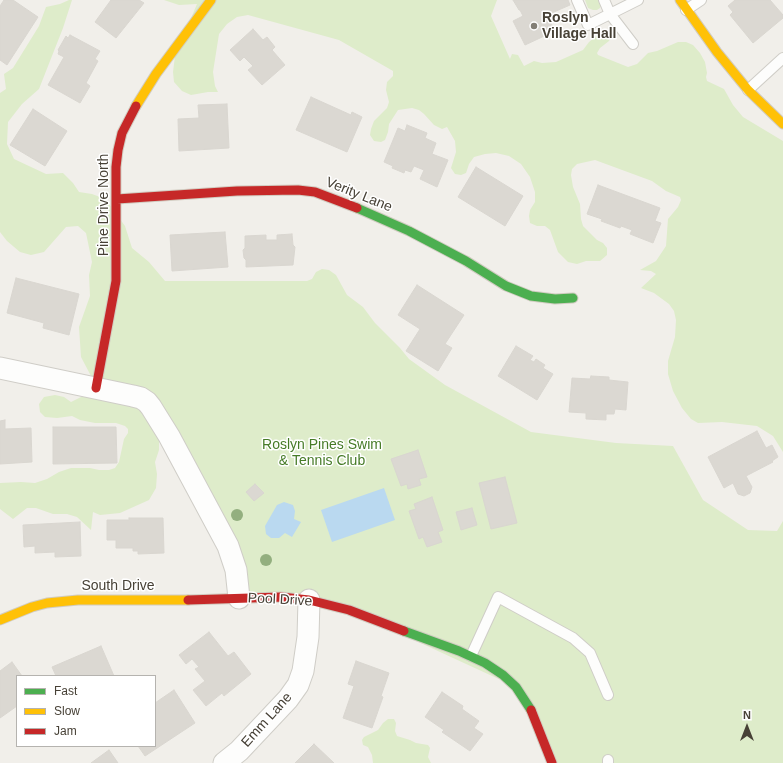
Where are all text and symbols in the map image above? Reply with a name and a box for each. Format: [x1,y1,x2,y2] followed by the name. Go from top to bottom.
[542,10,616,42] place label: Roslyn Village Hall
[529,21,539,31] marker: Roslyn Village Hall
[96,154,112,256] street label: Pine Drive North
[323,174,395,216] street label: Verity Lane
[262,437,382,470] park label: Roslyn Pines Swim & Tennis Club
[81,578,155,594] street label: South Drive
[247,590,313,610] street label: Pool Drive
[16,675,156,747] legend
[54,684,77,698] text: Fast
[238,689,296,751] street label: Emm Lane
[54,704,80,718] text: Slow
[727,707,767,747] north arrow
[743,709,751,721] text: N
[54,724,77,738] text: Jam

